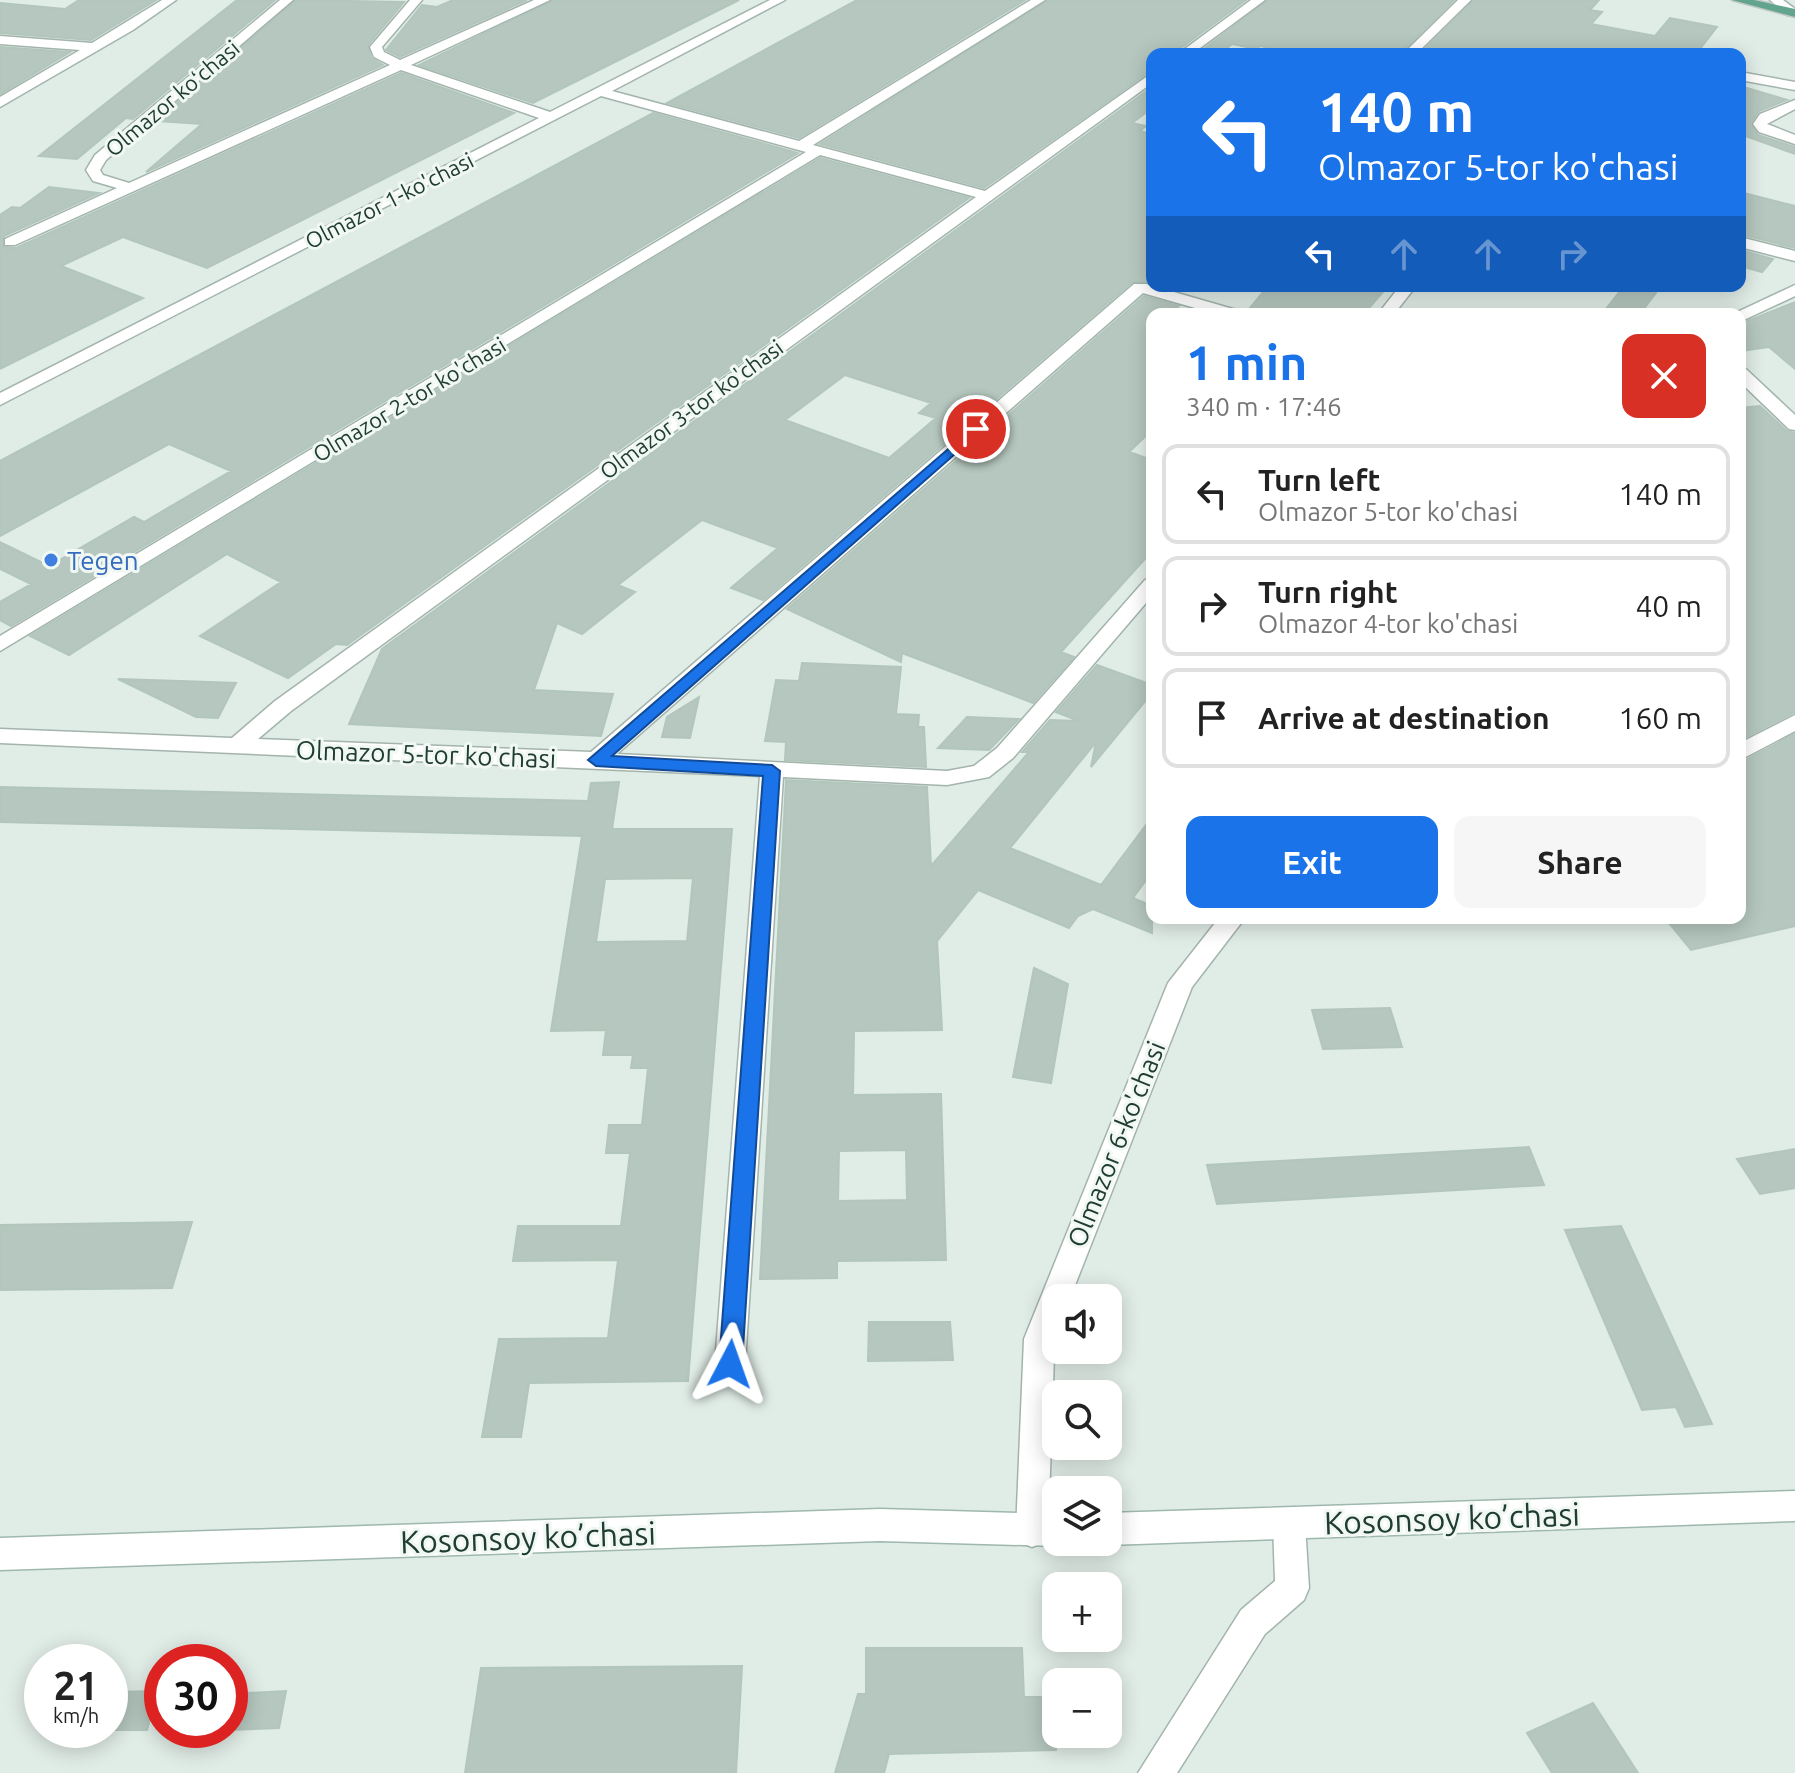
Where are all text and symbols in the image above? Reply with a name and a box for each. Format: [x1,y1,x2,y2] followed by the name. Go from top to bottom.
[100,35,244,161] street label: Olmazor koʻchasi
[1186,80,1290,184] icon: left
[1318,80,1474,143] text: 140 m
[1318,146,1678,187] text: Olmazor 5-tor ko'chasi
[301,147,477,253] street label: Olmazor 1-ko'chasi
[1298,232,1342,276] icon: left
[1382,232,1426,276] icon: ahead
[1466,232,1510,276] icon: ahead
[1550,232,1594,276] icon: right
[308,332,510,466] street label: Olmazor 2-tor ko'chasi
[595,334,787,484] street label: Olmazor 3-tor ko'chasi
[1622,334,1706,418] button: close
[1186,335,1307,389] text: 1 min
[1186,392,1342,421] text: 340 m · 17:46
[942,395,1010,463] pin
[954,407,998,451] icon: arrive
[1258,463,1380,497] text: Turn left
[1190,472,1234,516] icon: left
[1618,477,1702,511] text: 140 m
[1258,497,1518,526] text: Olmazor 5-tor ko'chasi
[67,546,139,575] place label: Tegen
[42,551,60,569] marker: Tegen
[1258,575,1398,609] text: Turn right
[1190,584,1234,628] icon: right
[1635,589,1702,623] text: 40 m
[1258,609,1518,638] text: Olmazor 4-tor ko'chasi
[1190,696,1234,740] icon: arrive
[1258,701,1550,735] text: Arrive at destination
[1618,701,1702,735] text: 160 m
[295,735,557,773] street label: Olmazor 5-tor ko'chasi
[1186,816,1438,908] button: Exit
[1454,816,1706,908] button: Share
[1062,1037,1170,1251] street label: Olmazor 6-ko'chasi
[1042,1284,1122,1748] map controls
[1042,1284,1122,1364] button: sound
[688,1322,772,1406] position arrow
[1042,1380,1122,1460] button: search
[1042,1476,1122,1556] button: layers
[1323,1496,1581,1540] street label: Kosonsoy ko’chasi
[399,1515,657,1559] street label: Kosonsoy ko’chasi
[1042,1572,1122,1652] button: +
[144,1644,248,1748] speed limit sign: 30
[53,1663,99,1708] text: 21
[1042,1668,1122,1748] button: −
[53,1704,99,1727] text: km/h

